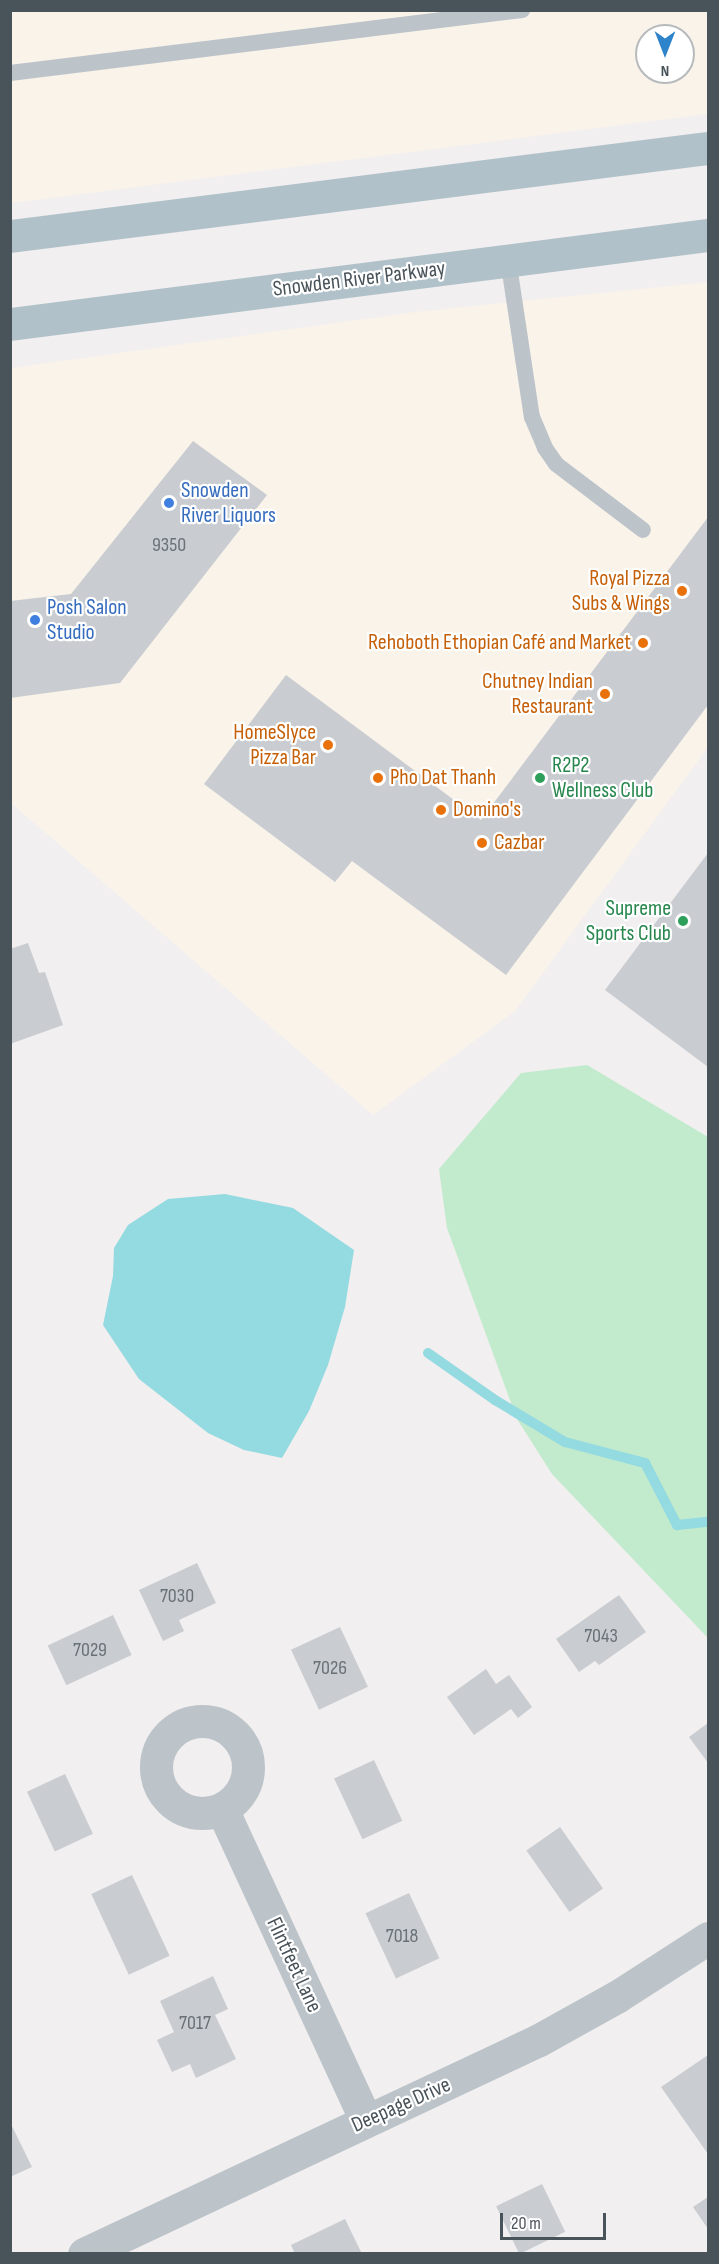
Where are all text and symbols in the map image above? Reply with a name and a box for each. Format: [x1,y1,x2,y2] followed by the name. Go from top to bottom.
[635,24,695,84] north arrow
[661,61,669,80] text: N
[271,255,447,303] street label: Snowden River Parkway
[181,477,276,528] place label: Snowden River Liquors
[162,496,176,510] marker: Snowden River Liquors
[152,533,186,557] house number: 9350
[572,565,670,616] place label: Royal Pizza Subs & Wings
[675,584,689,598] marker: Royal Pizza Subs & Wings
[47,594,127,646] place label: Posh Salon Studio
[28,613,42,627] marker: Posh Salon Studio
[368,630,631,656] place label: Rehoboth Ethopian Café and Market
[636,636,650,650] marker: Rehoboth Ethopian Café and Market
[482,668,593,720] place label: Chutney Indian Restaurant
[598,687,612,701] marker: Chutney Indian Restaurant
[233,719,316,770] place label: HomeSlyce Pizza Bar
[321,738,335,752] marker: HomeSlyce Pizza Bar
[552,752,653,804] place label: R2P2 Wellness Club
[390,765,496,791] place label: Pho Dat Thanh
[371,771,385,785] marker: Pho Dat Thanh
[533,771,547,785] marker: R2P2 Wellness Club
[453,797,521,823] place label: Domino's
[434,803,448,817] marker: Domino's
[494,830,545,856] place label: Cazbar
[475,836,489,850] marker: Cazbar
[586,895,671,946] place label: Supreme Sports Club
[676,914,690,928] marker: Supreme Sports Club
[160,1584,194,1608] house number: 7030
[584,1624,618,1648] house number: 7043
[73,1638,107,1662] house number: 7029
[313,1656,347,1680] house number: 7026
[261,1913,327,2017] street label: Flintfeet Lane
[386,1924,418,1948] house number: 7018
[179,2011,211,2035] house number: 7017
[347,2071,455,2139] street label: Deepage Drive
[503,2201,610,2239] scale bar
[511,2213,541,2234] text: 20 m

